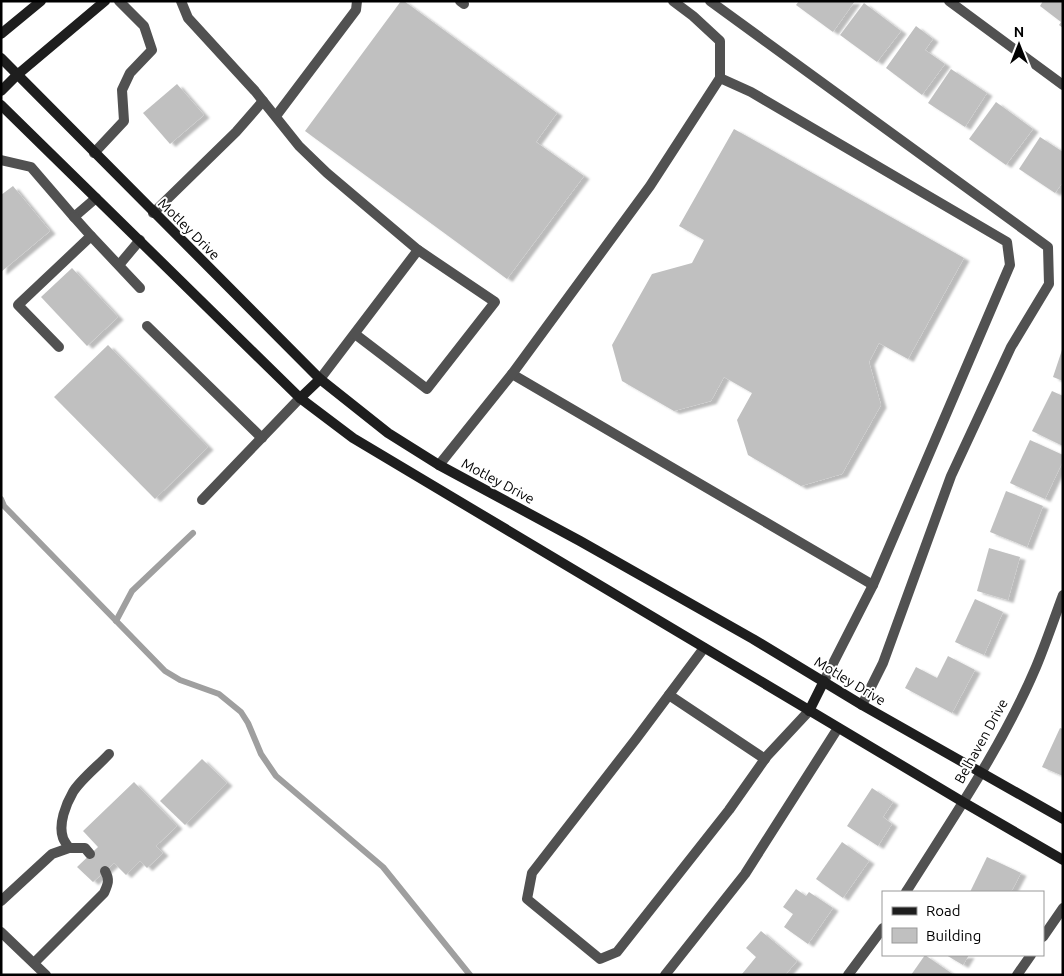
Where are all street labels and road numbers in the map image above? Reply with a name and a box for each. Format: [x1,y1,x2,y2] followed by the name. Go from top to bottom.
[155,195,223,263] street label: Motley Drive
[459,455,537,507] street label: Motley Drive
[811,653,889,709] street label: Motley Drive
[951,696,1011,786] street label: Belhaven Drive

